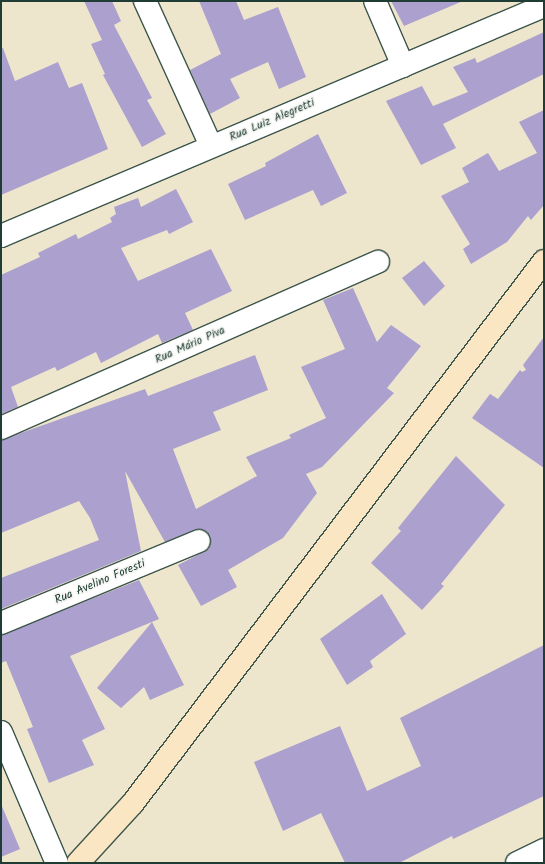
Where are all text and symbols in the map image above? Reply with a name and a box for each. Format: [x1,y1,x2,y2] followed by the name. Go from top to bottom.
[227,96,317,144] street label: Rua Luiz Alegretti
[153,323,227,367] street label: Rua Mário Piva
[52,556,148,608] street label: Rua Avelino Foresti

